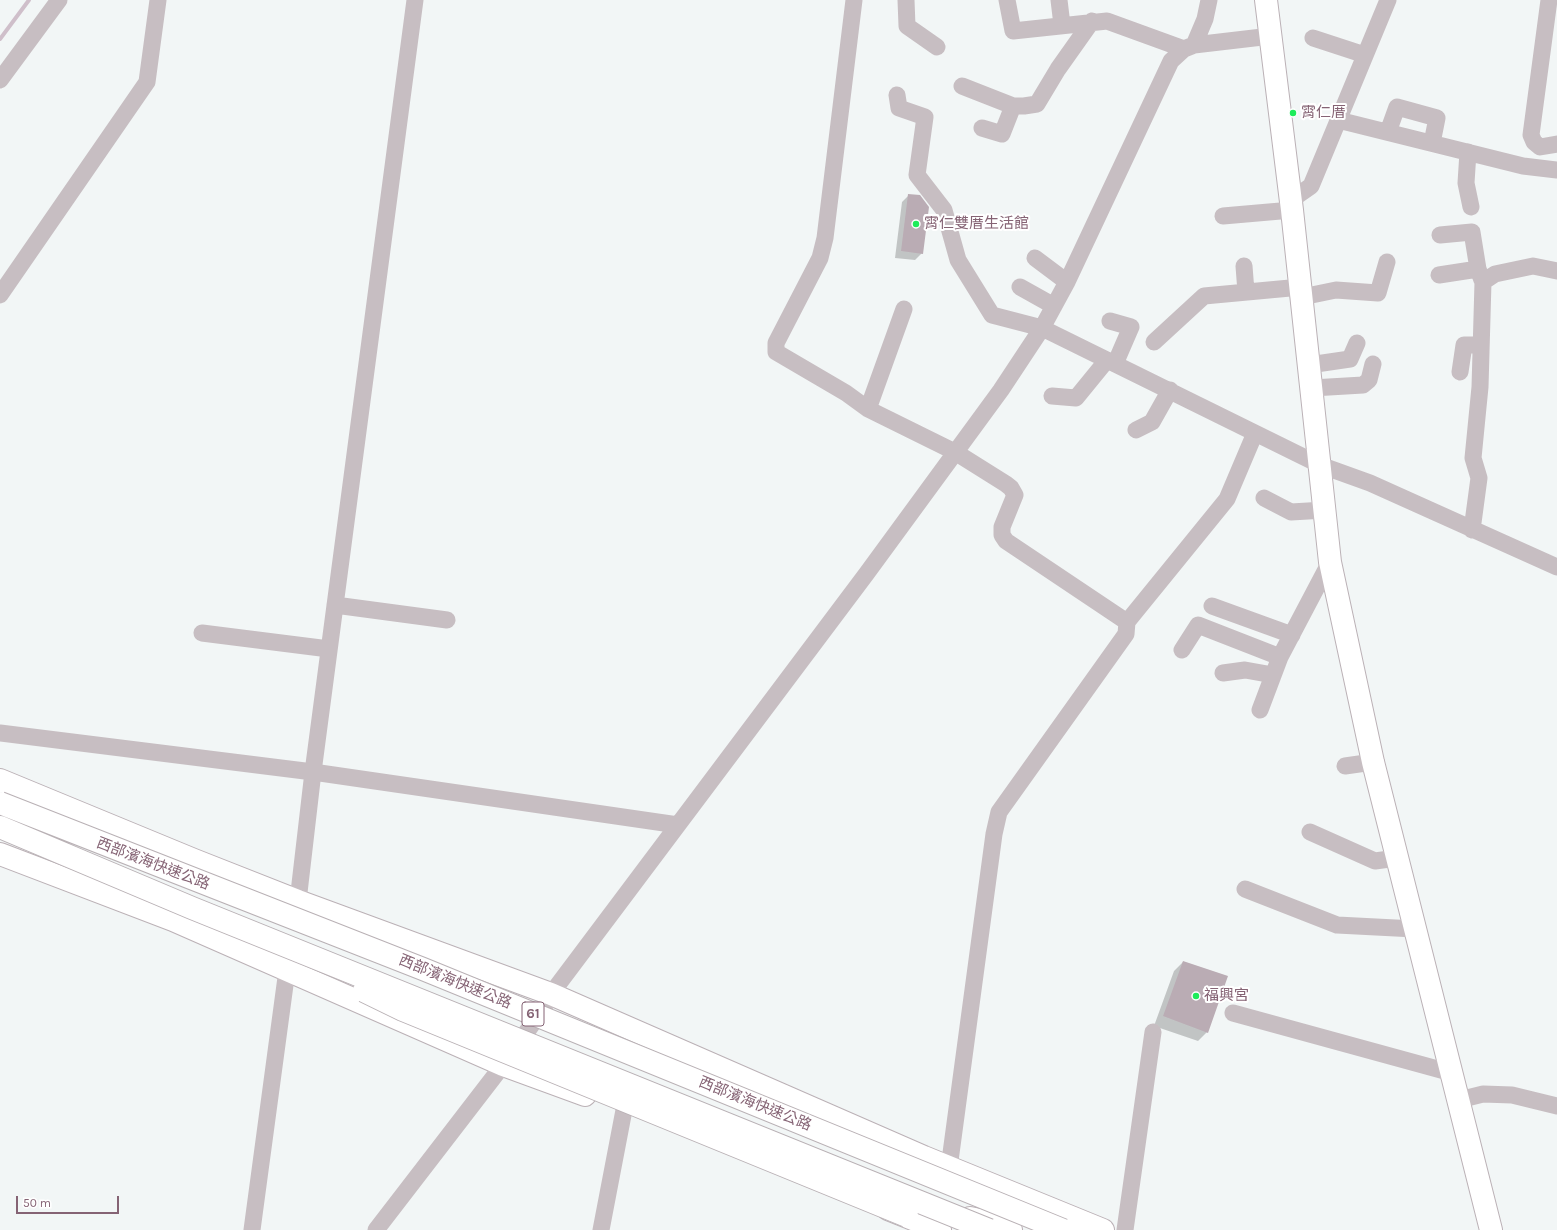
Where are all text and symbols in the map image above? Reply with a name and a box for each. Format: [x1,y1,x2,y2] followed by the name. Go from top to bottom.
[1301,104,1346,122] place label: 霄仁厝
[1288,108,1298,118] marker: 霄仁厝
[924,215,1029,233] place label: 霄仁雙厝生活館
[911,219,921,229] marker: 霄仁雙厝生活館
[94,834,212,894] street label: 西部濱海快速公路
[396,951,514,1013] street label: 西部濱海快速公路
[1204,987,1249,1005] place label: 福興宮
[1191,991,1201,1001] marker: 福興宮
[522,1002,544,1026] road number: 61
[696,1073,814,1135] street label: 西部濱海快速公路
[18,1188,121,1214] scale bar
[23,1196,51,1210] text: 50 m

